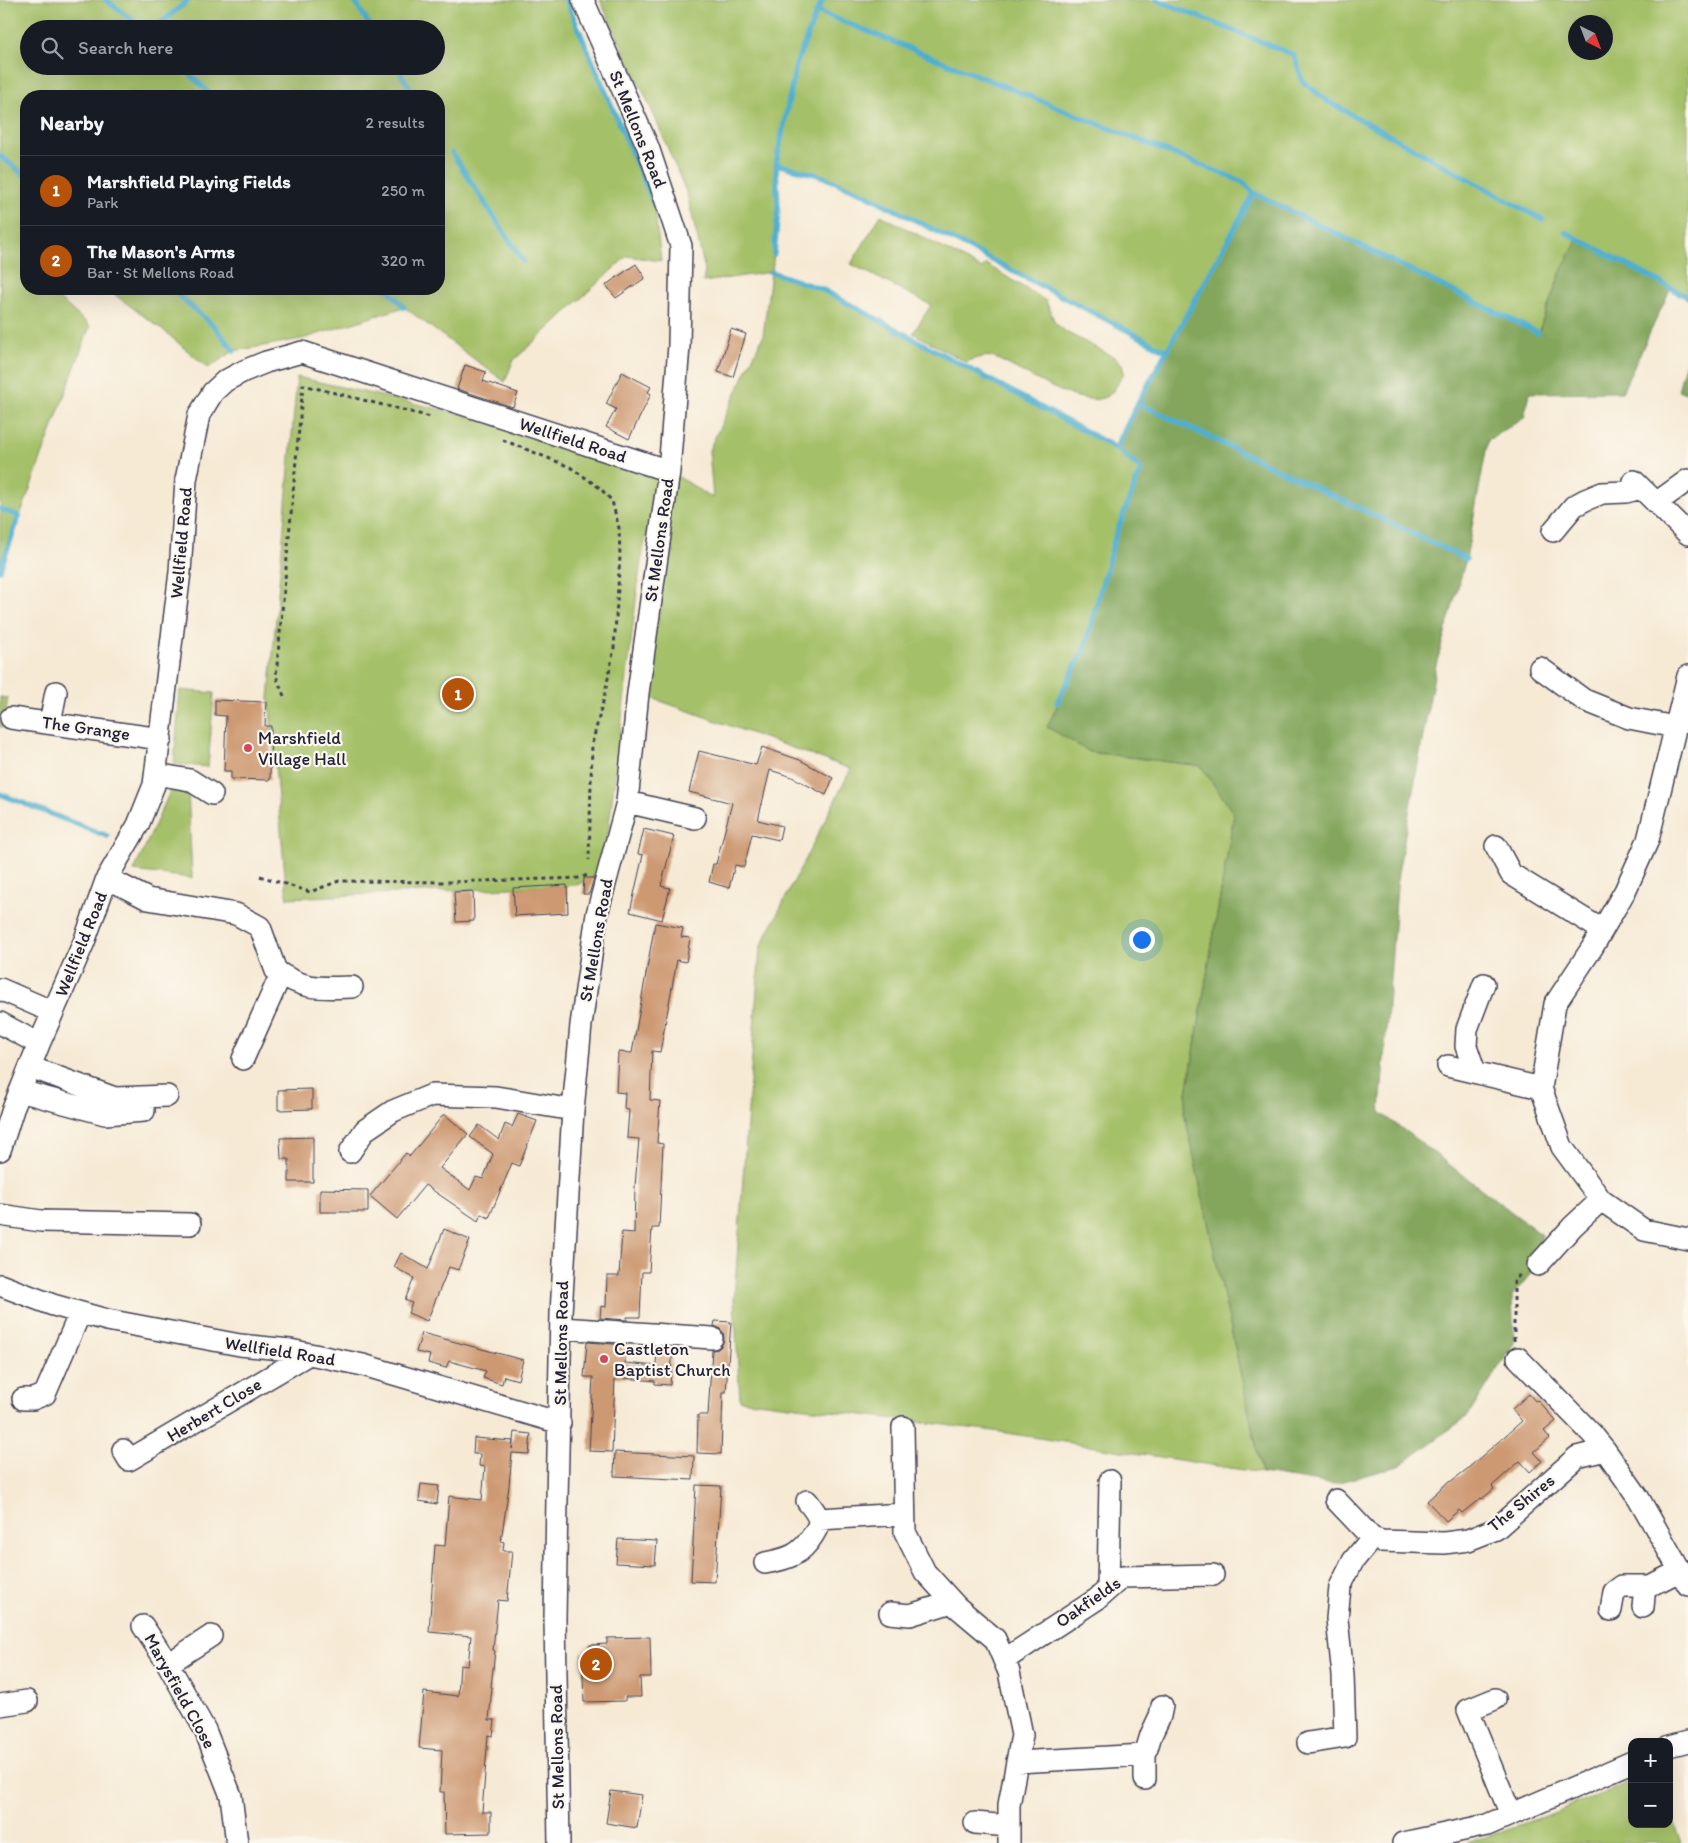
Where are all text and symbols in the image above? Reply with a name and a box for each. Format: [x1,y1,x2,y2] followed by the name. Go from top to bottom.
[1568,15,1613,60] north arrow
[20,20,445,75] search box
[38,34,66,62] icon: search
[78,36,173,59] text: Search here
[604,67,672,191] street label: St Mellons Road
[40,110,104,135] text: Nearby
[365,113,425,132] text: 2 results
[87,170,291,193] text: Marshfield Playing Fields
[52,181,60,200] text: 1
[381,181,425,200] text: 250 m
[87,193,118,212] text: Park
[87,240,235,263] text: The Mason's Arms
[52,251,60,270] text: 2
[381,251,425,270] text: 320 m
[87,263,234,282] text: Bar · St Mellons Road
[517,412,630,468] street label: Wellfield Road
[639,476,679,603] street label: St Mellons Road
[165,486,197,600] street label: Wellfield Road
[442,675,474,713] pin: 1
[41,711,131,745] street label: The Grange
[258,727,346,770] place label: Marshfield Village Hall
[242,742,254,754] marker: Marshfield Village Hall
[574,876,618,1003] street label: St Mellons Road
[50,888,112,1000] street label: Wellfield Road
[1129,927,1155,953] your location
[549,1280,573,1406] street label: St Mellons Road
[223,1331,337,1371] street label: Wellfield Road
[614,1338,730,1381] place label: Castleton Baptist Church
[598,1353,610,1365] marker: Castleton Baptist Church
[163,1373,265,1447] street label: Herbert Close
[1483,1469,1559,1537] street label: The Shires
[1051,1572,1125,1632] street label: Oakfields
[139,1630,221,1752] street label: Marysfield Close
[580,1645,612,1683] pin: 2
[545,1684,569,1810] street label: St Mellons Road
[1628,1738,1673,1828] map controls
[1628,1738,1673,1783] button: +
[1628,1783,1673,1828] button: −

